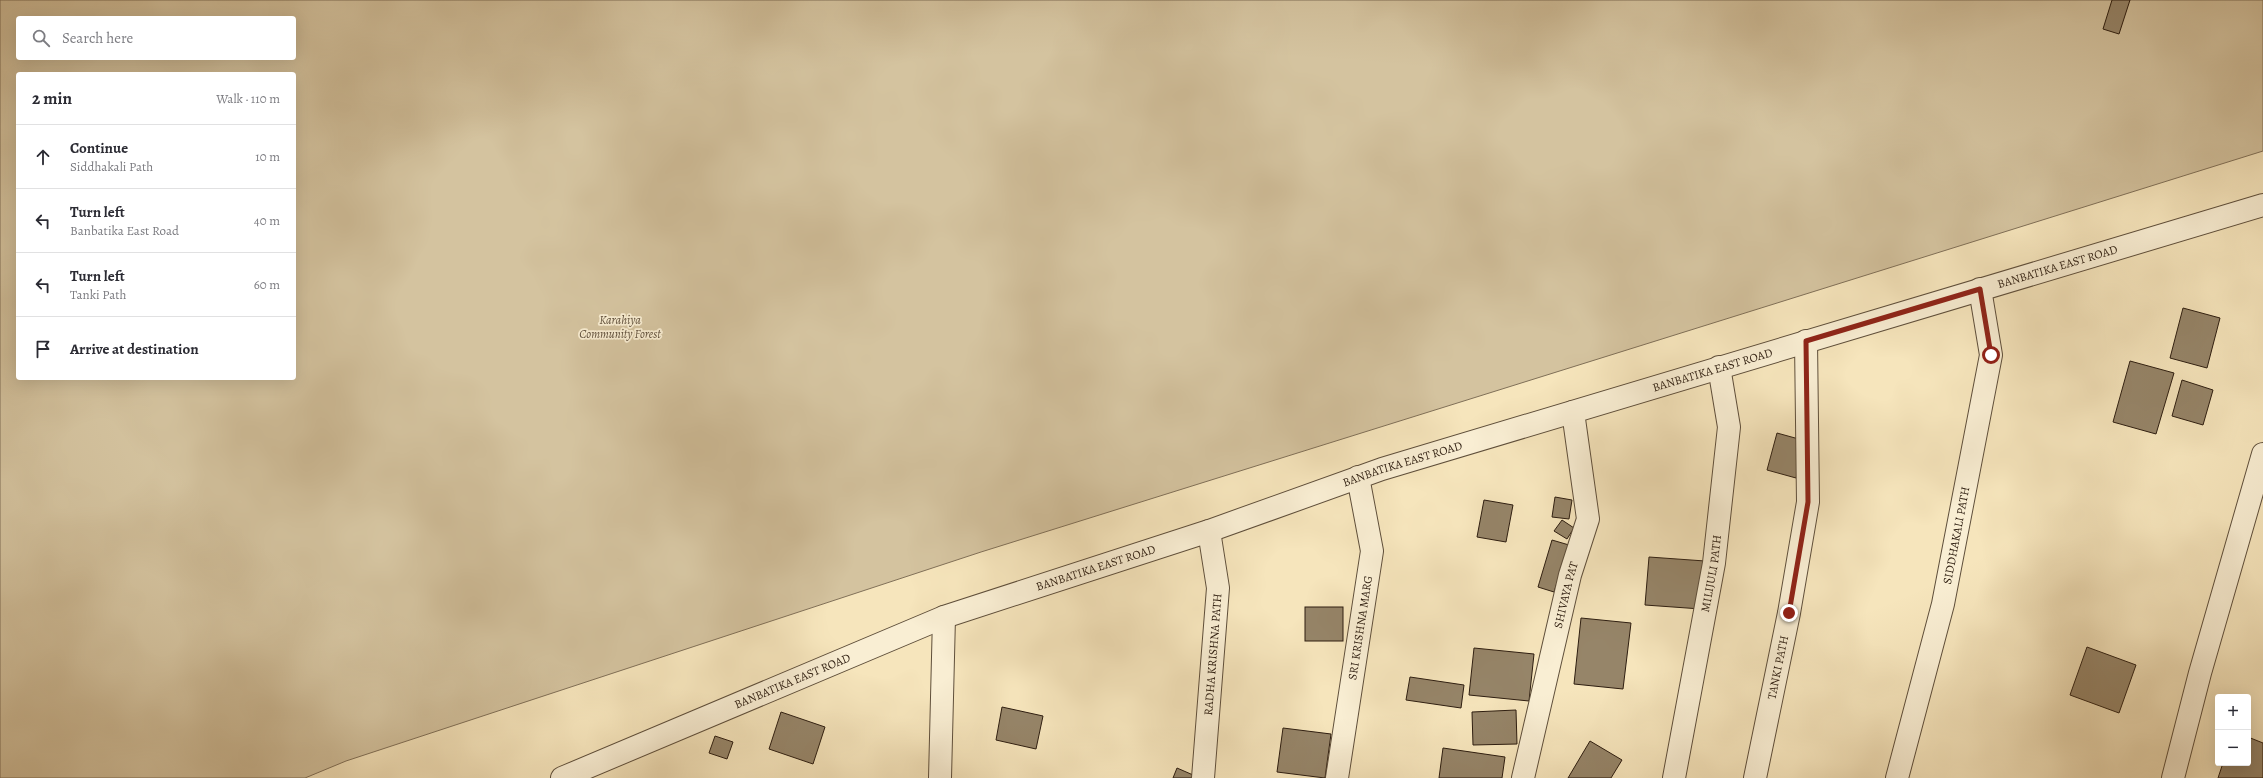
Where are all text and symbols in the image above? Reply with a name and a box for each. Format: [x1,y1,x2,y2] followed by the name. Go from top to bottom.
[16,16,296,60] search box
[30,27,52,49] icon: search
[62,28,133,48] text: Search here
[32,87,72,110] text: 2 min
[216,90,280,107] text: Walk · 110 m
[70,138,128,158] text: Continue
[32,146,54,168] icon: ahead
[255,148,280,165] text: 10 m
[70,158,153,175] text: Siddhakali Path
[70,202,125,222] text: Turn left
[32,210,54,232] icon: left
[254,212,280,229] text: 40 m
[70,222,179,239] text: Banbatika East Road
[1995,241,2119,292] street label: BANBATIKA EAST ROAD
[70,266,125,286] text: Turn left
[32,274,54,296] icon: left
[254,276,280,293] text: 60 m
[70,286,127,303] text: Tanki Path
[579,312,661,342] park label: Karahiya Community Forest
[32,338,54,360] icon: arrive
[70,339,199,359] text: Arrive at destination
[1651,344,1775,396] street label: BANBATIKA EAST ROAD
[1982,346,2000,364] route start
[1340,437,1464,490] street label: BANBATIKA EAST ROAD
[1939,485,1973,585] street label: SIDDHAKALI PATH
[1697,534,1725,613] street label: MILIJULI PATH
[1034,541,1157,595] street label: BANBATIKA EAST ROAD
[1550,559,1582,630] street label: SHIVAYA PAT
[1344,574,1376,681] street label: SRI KRISHNA MARG
[1200,593,1226,716] street label: RADHA KRISHNA PATH
[1780,604,1798,622] route end
[1763,634,1792,701] street label: TANKI PATH
[732,649,853,712] street label: BANBATIKA EAST ROAD
[2215,694,2251,766] map controls
[2215,694,2251,730] button: +
[2215,730,2251,766] button: −

